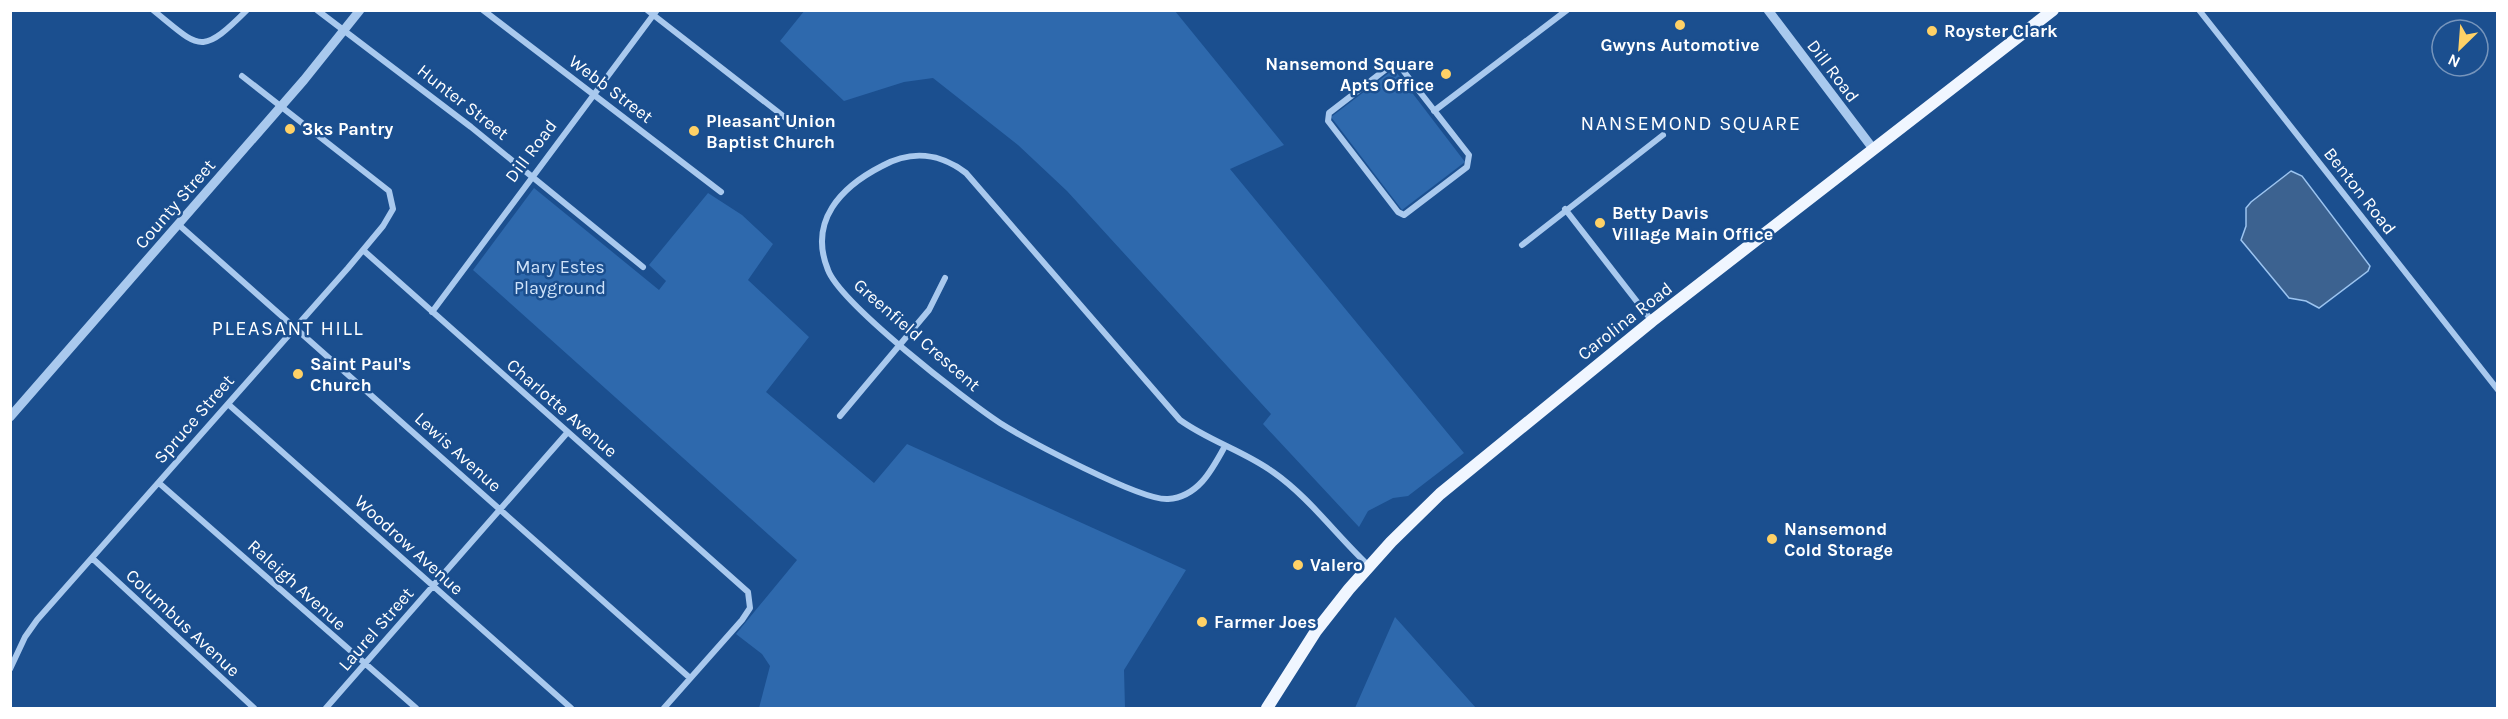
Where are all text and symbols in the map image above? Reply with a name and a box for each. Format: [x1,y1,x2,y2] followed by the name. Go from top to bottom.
[1673,18,1687,32] marker: Gwyns Automotive
[2430,18,2490,78] north arrow
[1944,20,2058,42] place label: Royster Clark
[1925,24,1939,38] marker: Royster Clark
[1600,34,1760,56] place label: Gwyns Automotive
[1802,35,1864,107] street label: Dill Road
[565,50,658,128] street label: Webb Street
[2445,50,2463,72] text: N
[1265,53,1434,96] place label: Nansemond Square Apts Office
[413,59,513,145] street label: Hunter Street
[1439,67,1453,81] marker: Nansemond Square Apts Office
[706,110,836,153] place label: Pleasant Union Baptist Church
[1581,112,1801,135] district label: NANSEMOND SQUARE
[500,115,562,187] street label: Dill Road
[302,118,393,140] place label: 3ks Pantry
[283,122,297,136] marker: 3ks Pantry
[687,124,701,138] marker: Pleasant Union Baptist Church
[2319,143,2401,239] street label: Benton Road
[130,155,220,253] street label: County Street
[1612,202,1773,245] place label: Betty Davis Village Main Office
[1593,216,1607,230] marker: Betty Davis Village Main Office
[514,256,606,299] park label: Mary Estes Playground
[849,274,985,396] street label: Greenfield Crescent
[1573,277,1677,365] street label: Carolina Road
[212,317,364,340] district label: PLEASANT HILL
[310,353,411,396] place label: Saint Paul's Church
[502,354,622,462] street label: Charlotte Avenue
[291,367,305,381] marker: Saint Paul's Church
[149,370,239,468] street label: Spruce Street
[410,407,506,497] street label: Lewis Avenue
[350,490,468,600] street label: Woodrow Avenue
[1784,518,1893,561] place label: Nansemond Cold Storage
[1765,532,1779,546] marker: Nansemond Cold Storage
[243,535,351,635] street label: Raleigh Avenue
[1310,554,1363,576] place label: Valero
[1291,558,1305,572] marker: Valero
[121,564,245,682] street label: Columbus Avenue
[334,582,418,675] street label: Laurel Street
[1214,611,1316,633] place label: Farmer Joes
[1195,615,1209,629] marker: Farmer Joes

